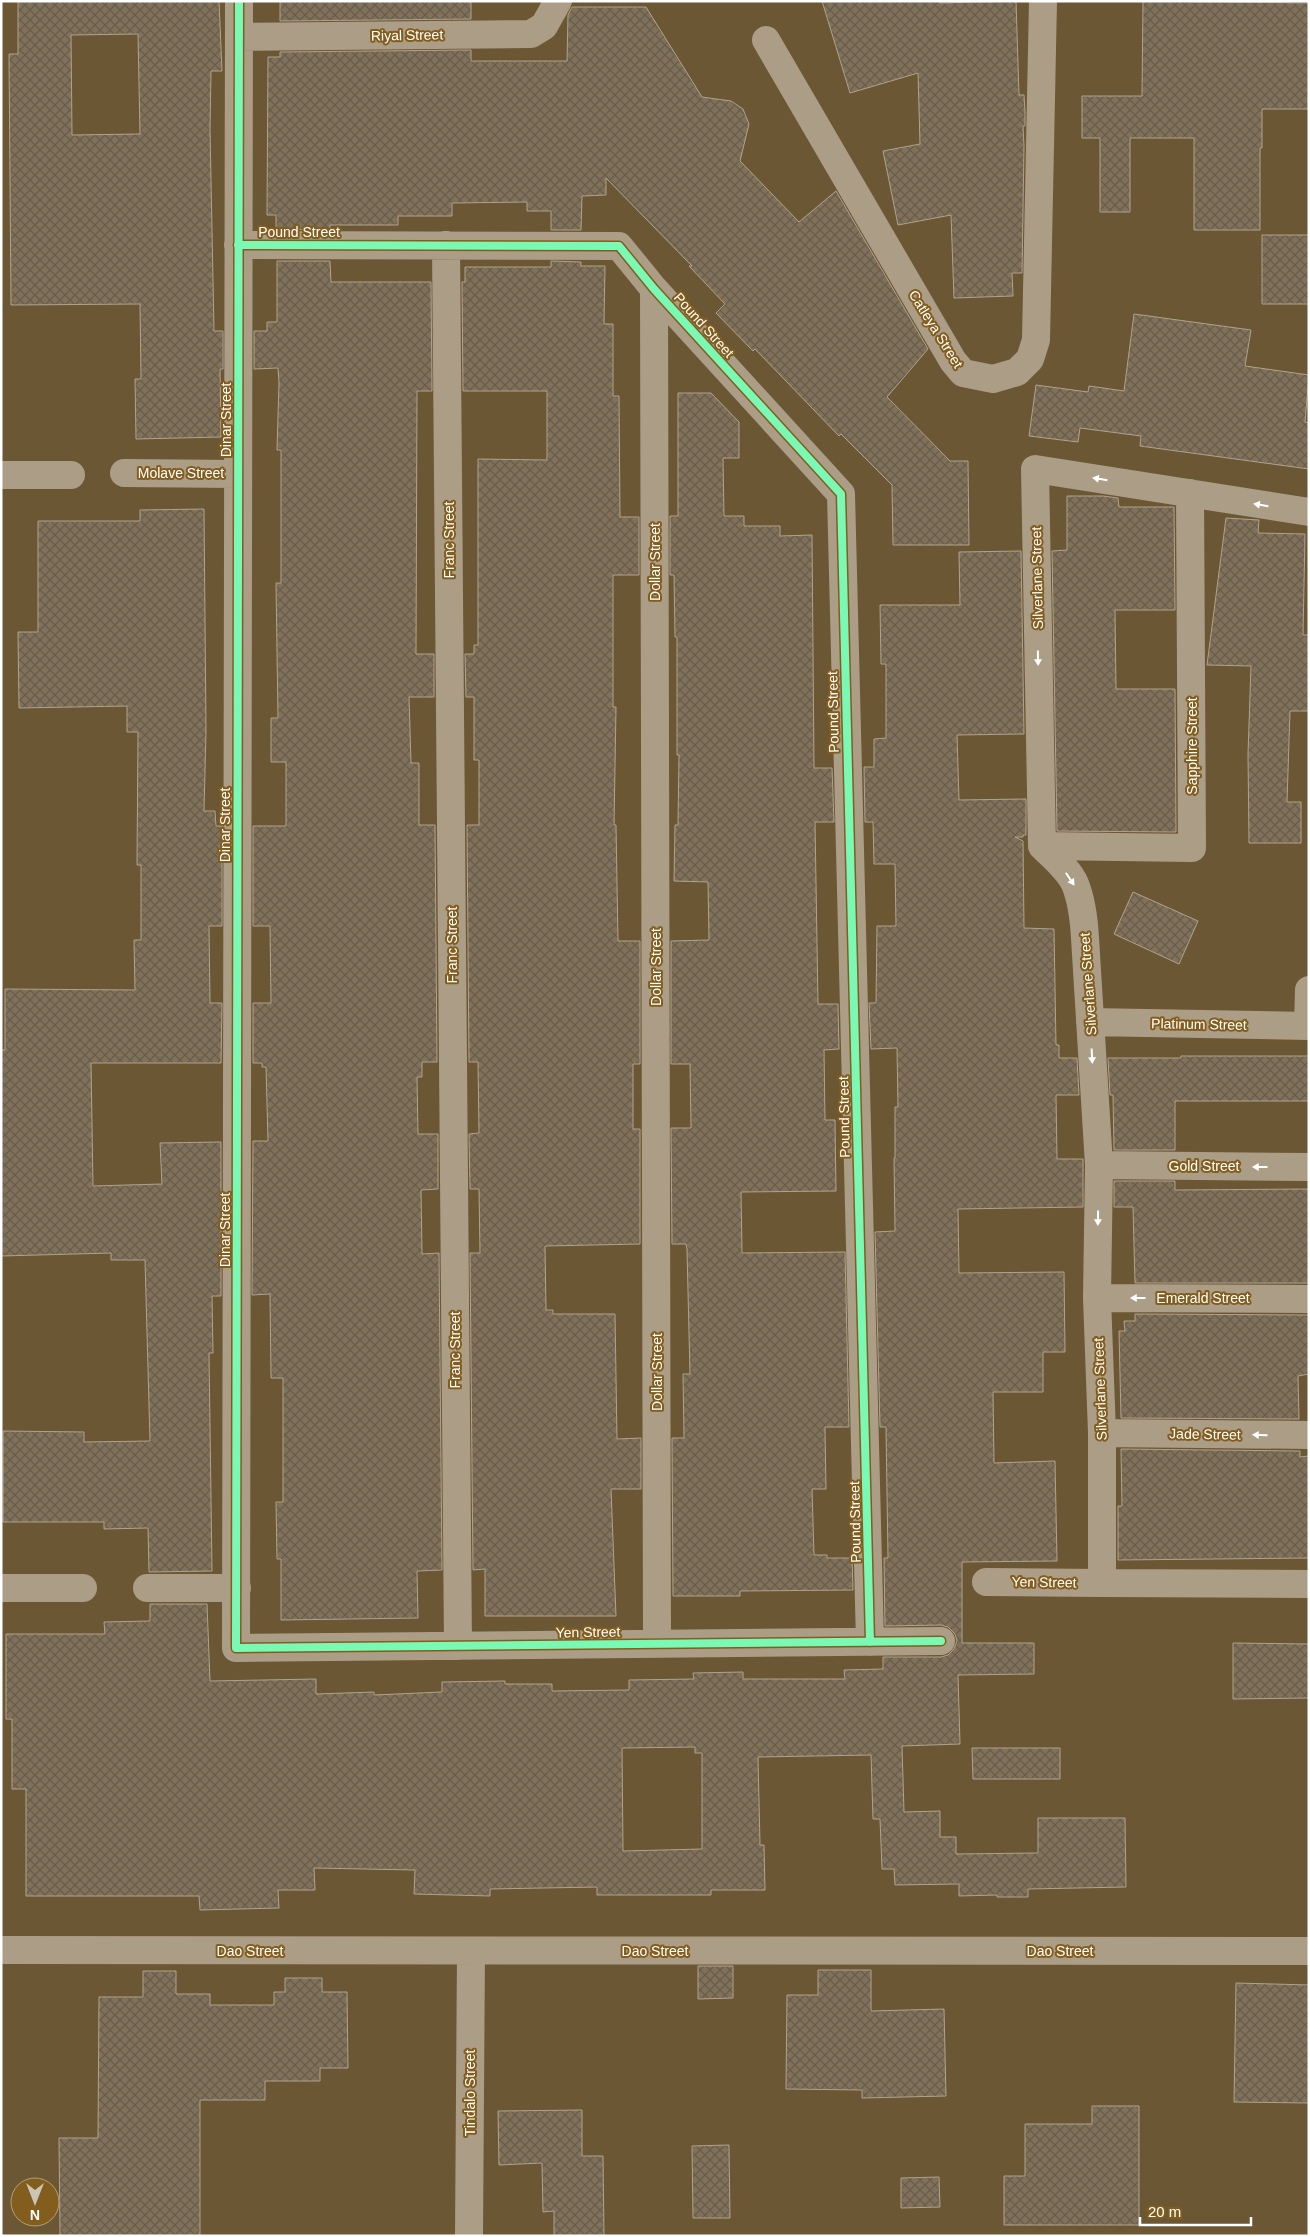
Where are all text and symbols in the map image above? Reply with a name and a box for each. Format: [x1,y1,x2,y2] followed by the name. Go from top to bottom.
[371,26,443,44] street label: Riyal Street
[258,224,340,240] street label: Pound Street
[906,287,966,371] street label: Catleya Street
[671,289,737,361] street label: Pound Street
[218,383,234,457] street label: Dinar Street
[138,465,224,481] street label: Molave Street
[1092,475,1108,483] one-way arrow
[1252,500,1268,508] one-way arrow
[441,501,457,579] street label: Franc Street
[647,523,663,601] street label: Dollar Street
[1028,526,1046,629] street label: Silverlane Street
[1035,650,1043,666] one-way arrow
[824,671,842,753] street label: Pound Street
[1184,697,1200,795] street label: Sapphire Street
[217,788,233,862] street label: Dinar Street
[1066,872,1075,886] one-way arrow
[444,906,460,984] street label: Franc Street
[648,928,664,1006] street label: Dollar Street
[1076,932,1100,1036] street label: Silverlane Street
[1151,1015,1247,1033] street label: Platinum Street
[1089,1048,1097,1064] one-way arrow
[835,1076,853,1158] street label: Pound Street
[1169,1158,1240,1174] street label: Gold Street
[1252,1162,1268,1170] one-way arrow
[217,1193,233,1267] street label: Dinar Street
[1094,1210,1102,1226] one-way arrow
[1156,1290,1250,1306] street label: Emerald Street
[1129,1294,1145,1302] one-way arrow
[447,1311,463,1389] street label: Franc Street
[649,1333,665,1411] street label: Dollar Street
[1090,1337,1110,1441] street label: Silverlane Street
[1169,1425,1241,1443] street label: Jade Street
[1252,1431,1268,1439] one-way arrow
[846,1481,864,1563] street label: Pound Street
[1011,1573,1077,1591] street label: Yen Street
[555,1623,621,1641] street label: Yen Street
[217,1943,284,1959] street label: Dao Street
[622,1943,689,1959] street label: Dao Street
[1027,1943,1094,1959] street label: Dao Street
[462,2050,478,2136] street label: Tindalo Street
[10,2177,60,2227] north arrow
[1140,2194,1251,2226] scale bar
[1148,2203,1181,2220] text: 20 m
[30,2207,40,2223] text: N

